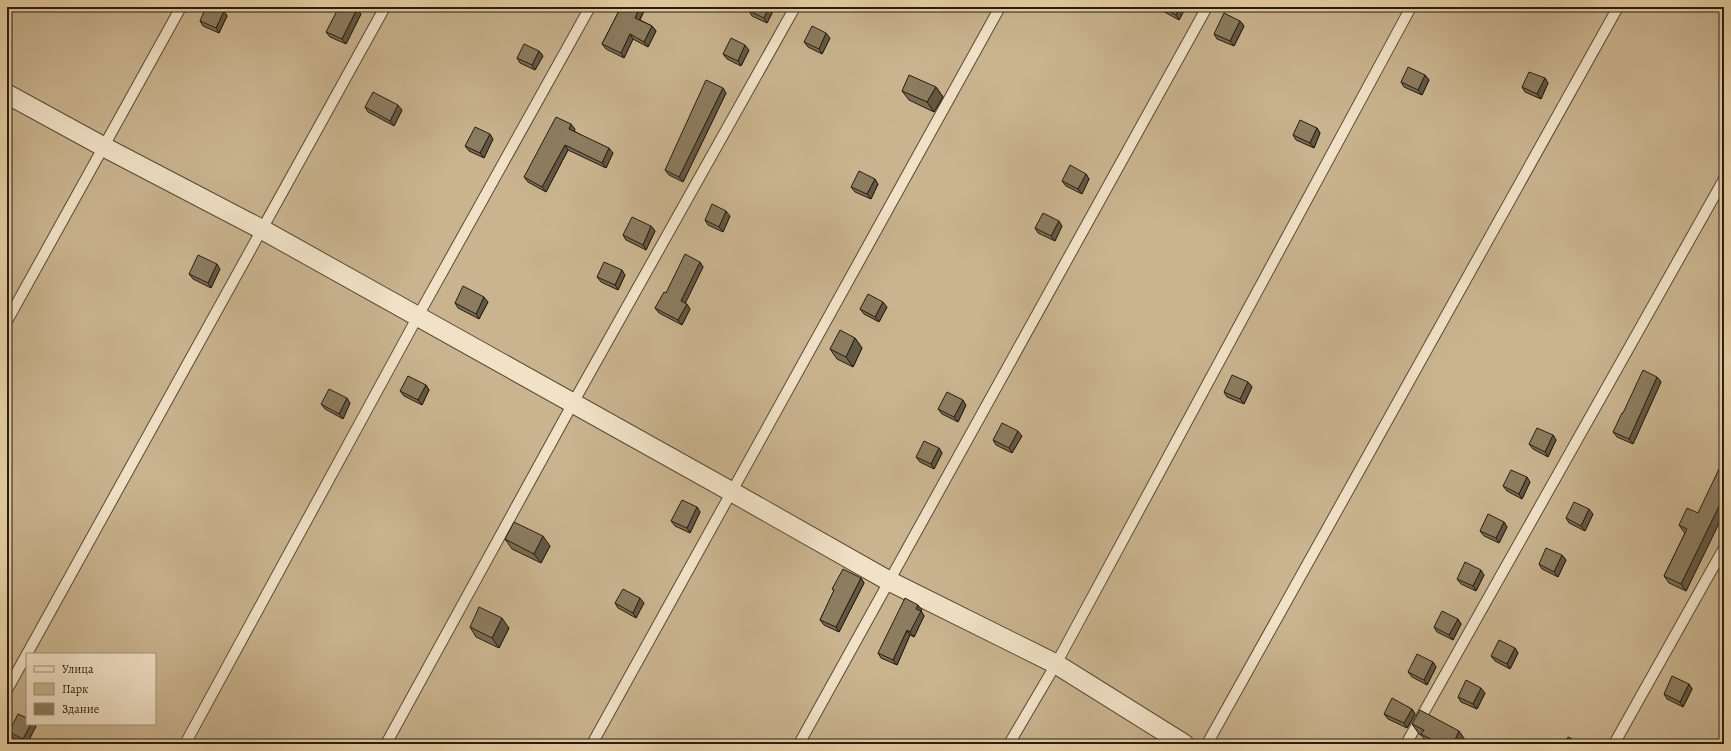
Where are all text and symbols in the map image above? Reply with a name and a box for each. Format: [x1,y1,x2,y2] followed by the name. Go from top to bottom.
[26,653,156,725] legend
[62,661,94,677] text: Улица
[62,681,88,697] text: Парк
[62,701,99,717] text: Здание

